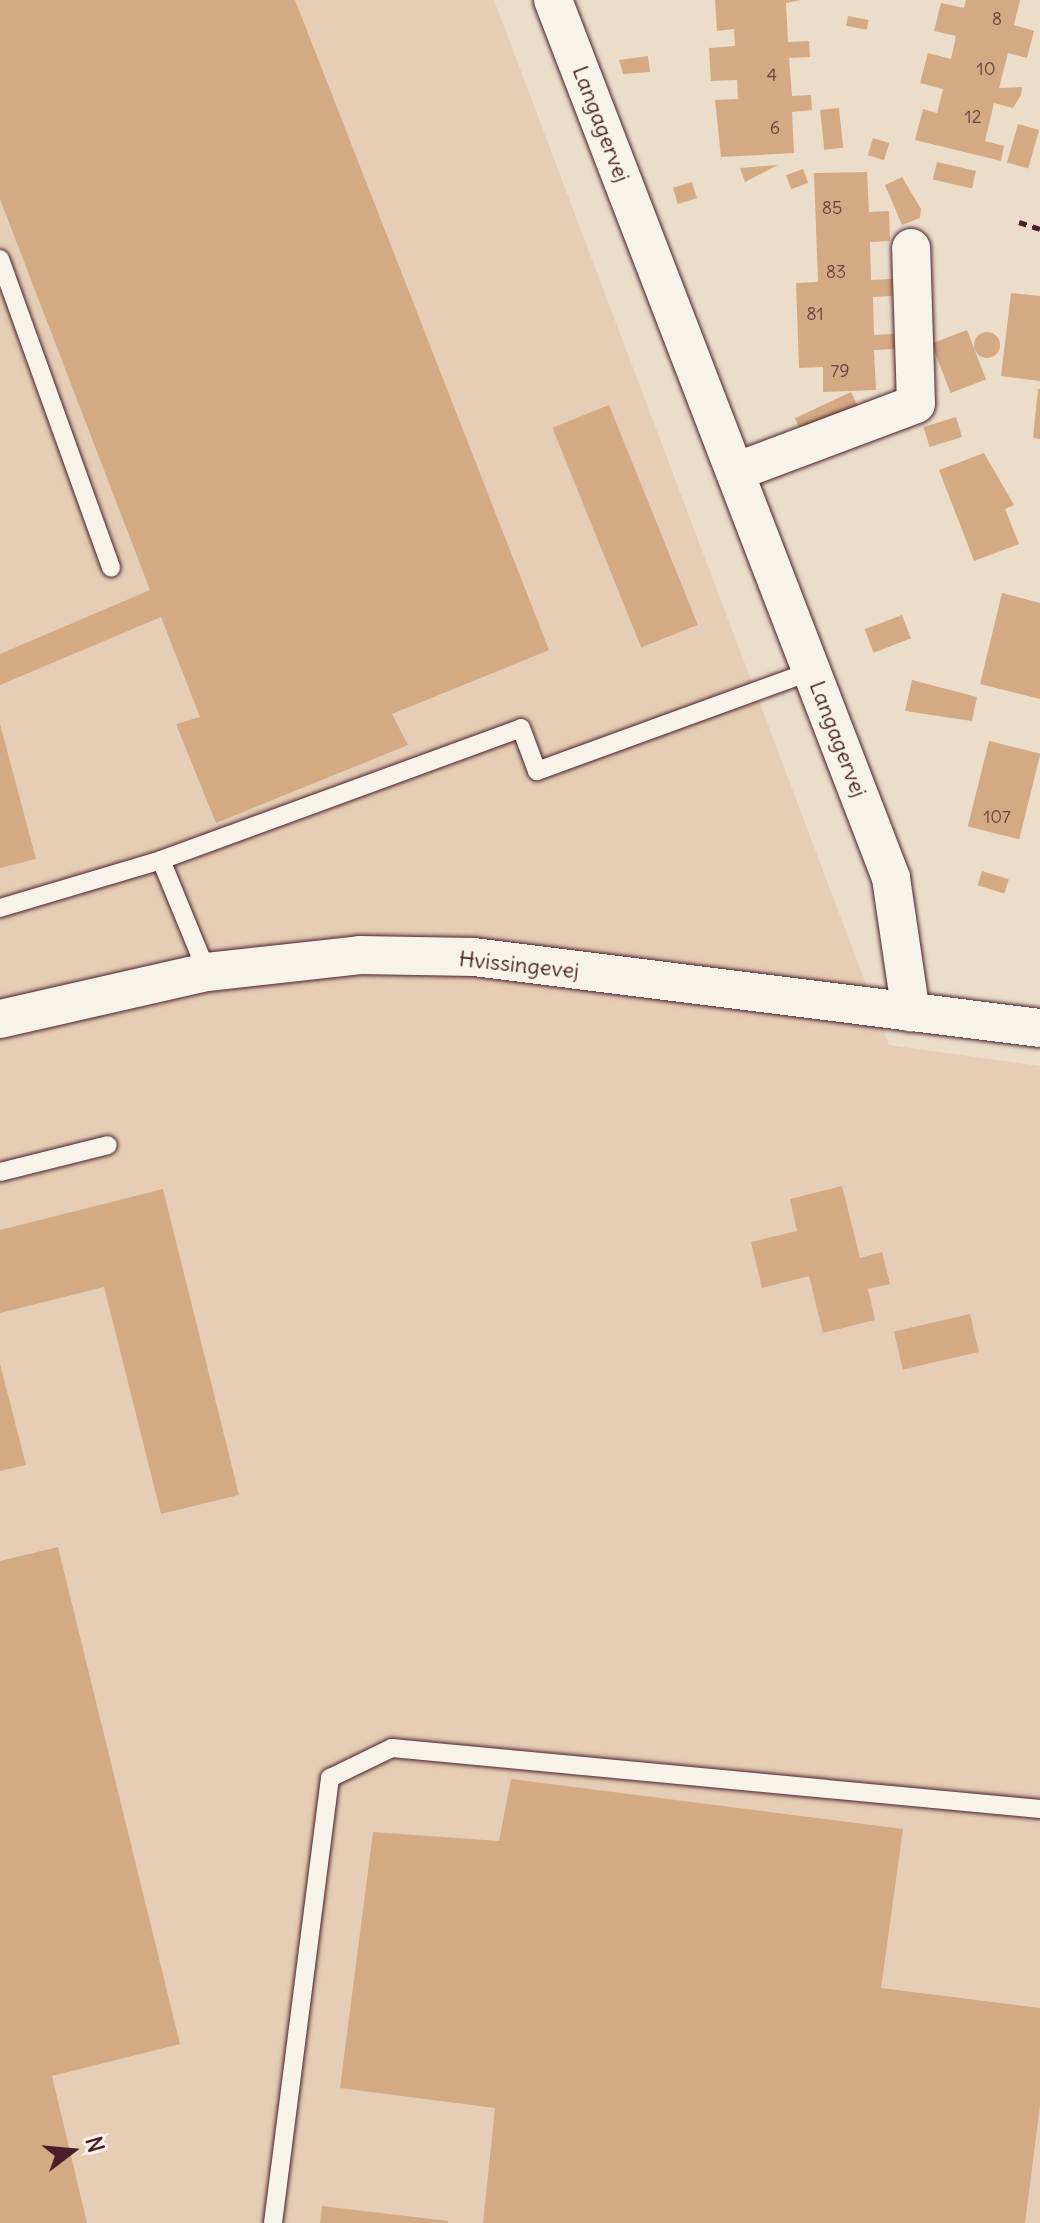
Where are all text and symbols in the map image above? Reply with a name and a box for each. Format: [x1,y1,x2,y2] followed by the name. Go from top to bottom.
[992,8,1002,30] house number: 8
[977,58,995,80] house number: 10
[567,62,635,186] street label: Langagervej
[767,64,777,86] house number: 4
[964,106,982,128] house number: 12
[770,117,780,139] house number: 6
[822,197,842,219] house number: 85
[826,261,846,283] house number: 83
[806,303,824,325] house number: 81
[830,360,850,382] house number: 79
[804,677,872,801] street label: Langagervej
[983,806,1011,828] house number: 107
[458,946,580,984] street label: Hvissingevej
[32,2111,112,2191] north arrow
[80,2133,111,2156] text: N

